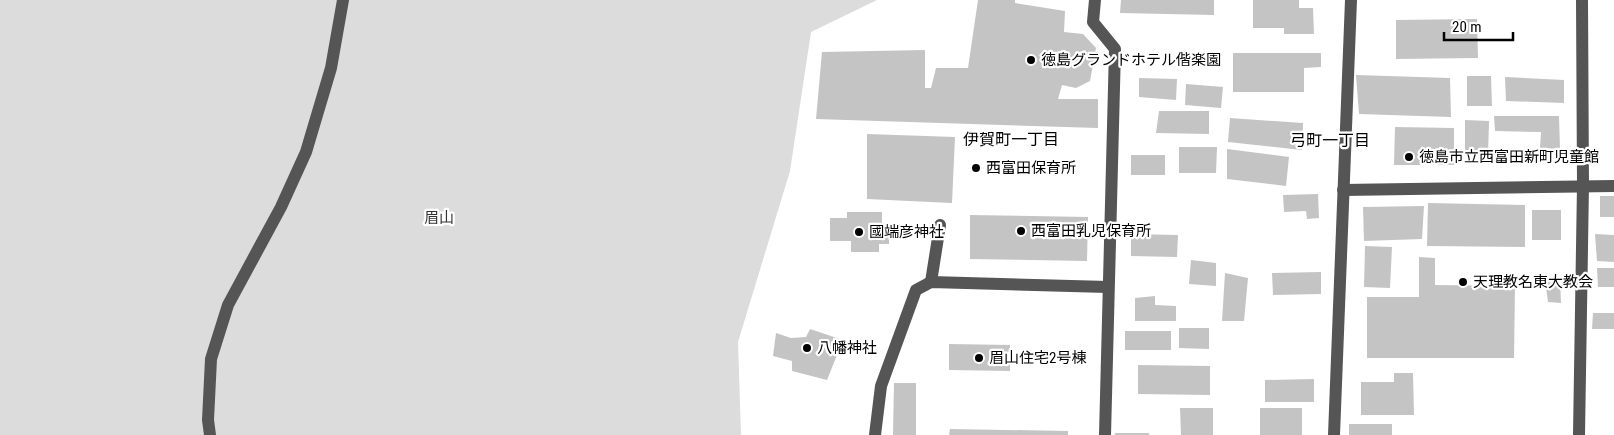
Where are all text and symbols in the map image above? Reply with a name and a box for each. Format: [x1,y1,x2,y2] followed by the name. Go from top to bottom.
[1444,10,1513,42] scale bar
[1452,18,1482,36] text: 20 m
[1041,51,1221,69] place label: 徳島グランドホテル偕楽園
[1025,54,1037,66] marker: 徳島グランドホテル偕楽園
[963,130,1059,149] district label: 伊賀町一丁目
[1290,131,1370,150] district label: 弓町一丁目
[1419,148,1599,166] place label: 徳島市立西富田新町児童館
[1403,151,1415,163] marker: 徳島市立西富田新町児童館
[986,159,1076,177] place label: 西富田保育所
[970,162,982,174] marker: 西富田保育所
[424,209,454,227] park label: 眉山
[1031,222,1151,240] place label: 西富田乳児保育所
[869,223,944,241] place label: 國端彦神社
[1015,225,1027,237] marker: 西富田乳児保育所
[853,226,865,238] marker: 國端彦神社
[1473,273,1593,291] place label: 天理教名東大教会
[1457,276,1469,288] marker: 天理教名東大教会
[817,339,877,357] place label: 八幡神社
[801,342,813,354] marker: 八幡神社
[989,349,1086,367] place label: 眉山住宅2号棟
[973,352,985,364] marker: 眉山住宅2号棟

